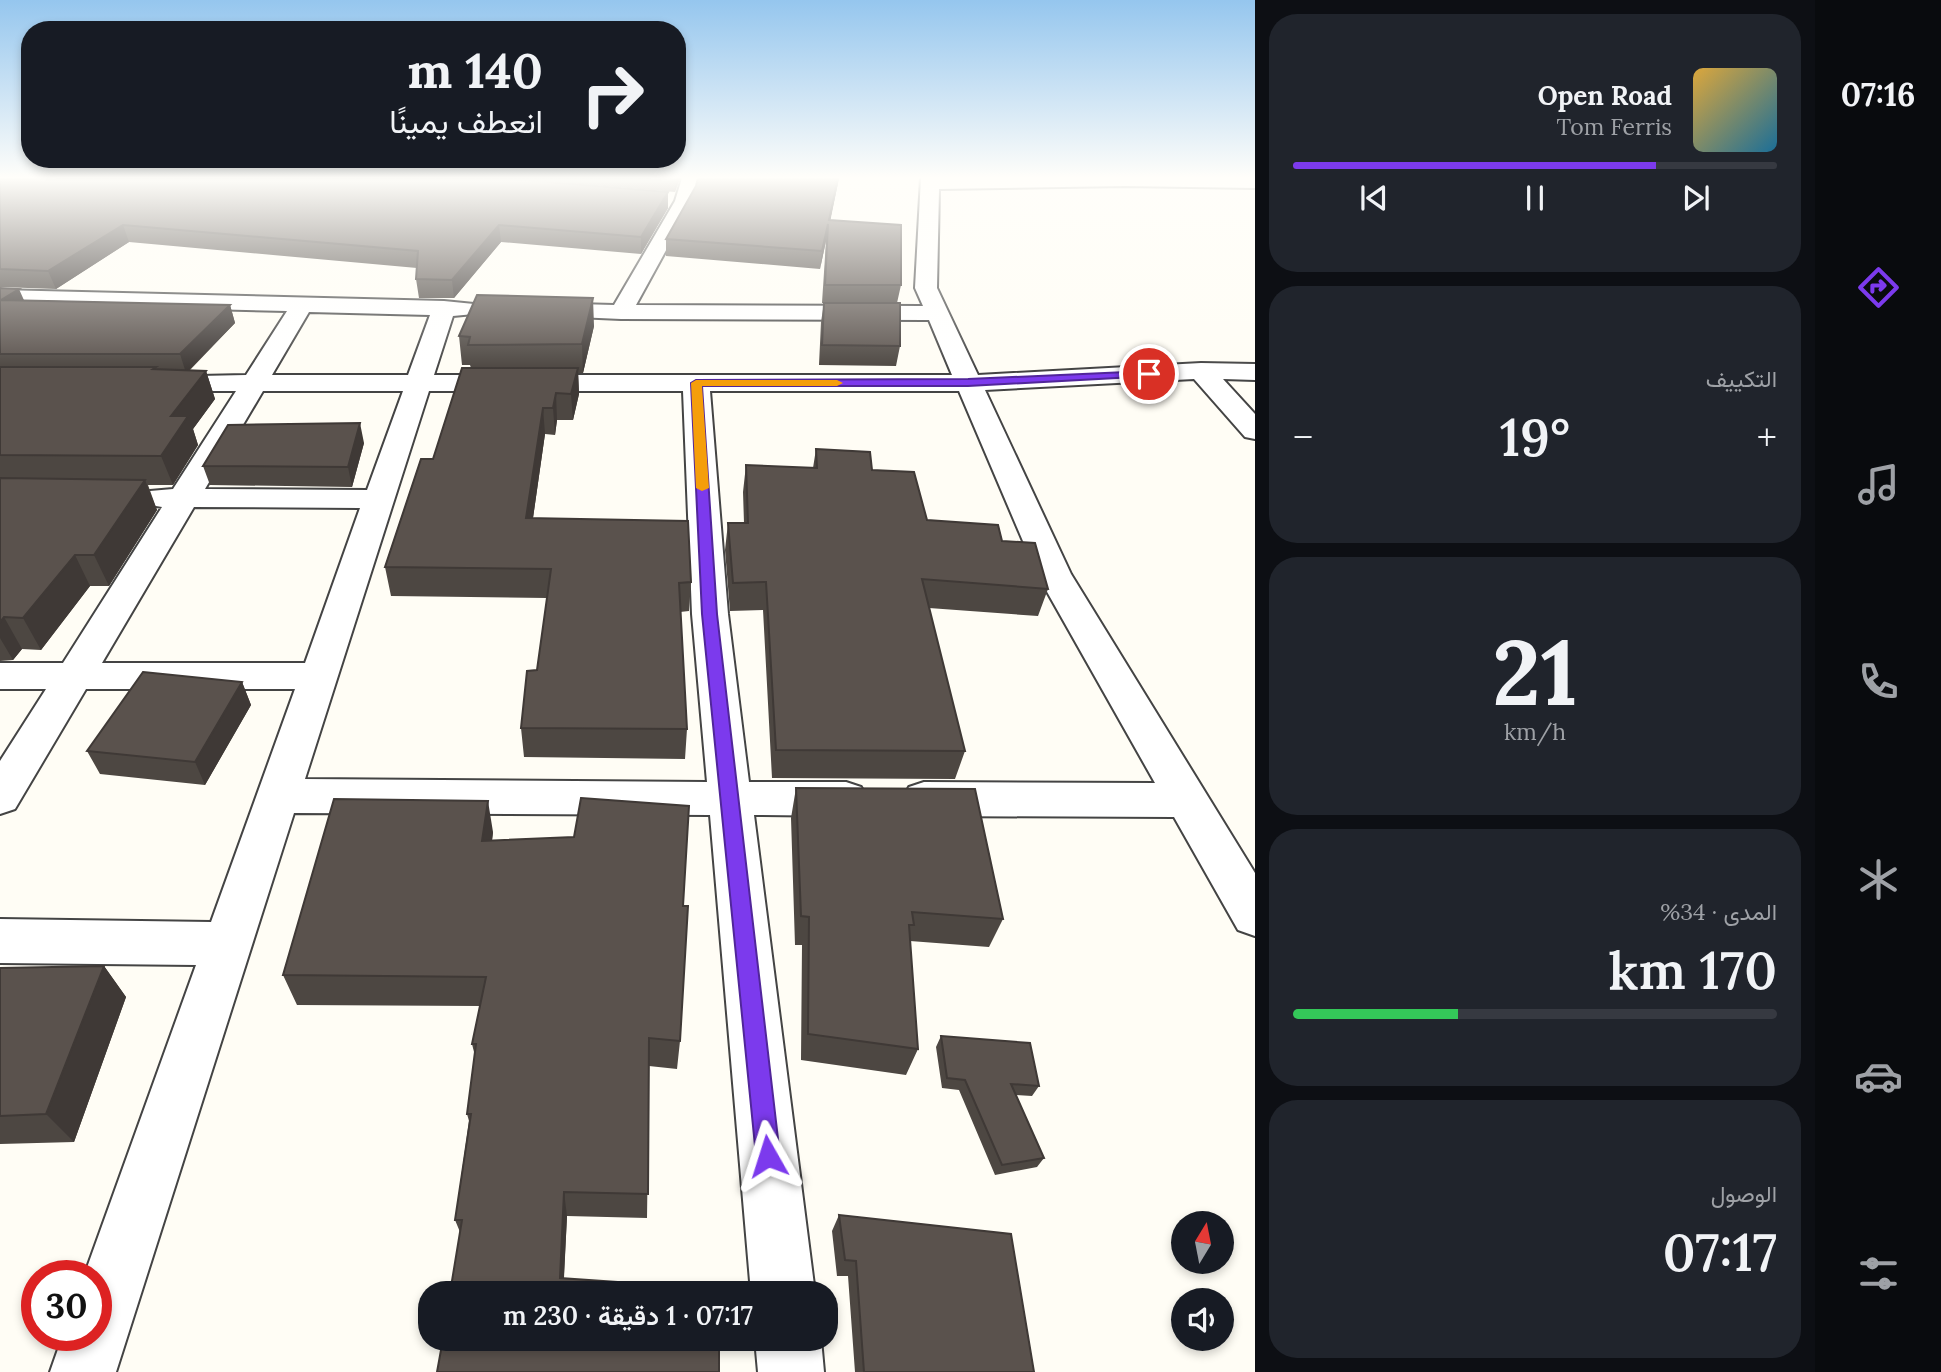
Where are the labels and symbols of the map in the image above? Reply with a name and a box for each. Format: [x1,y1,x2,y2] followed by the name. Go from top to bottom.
[1119,344,1179,404] pin
[731,1119,805,1193] position arrow
[1171,1211,1234,1274] north arrow
[21,1260,112,1351] speed limit sign: 30

